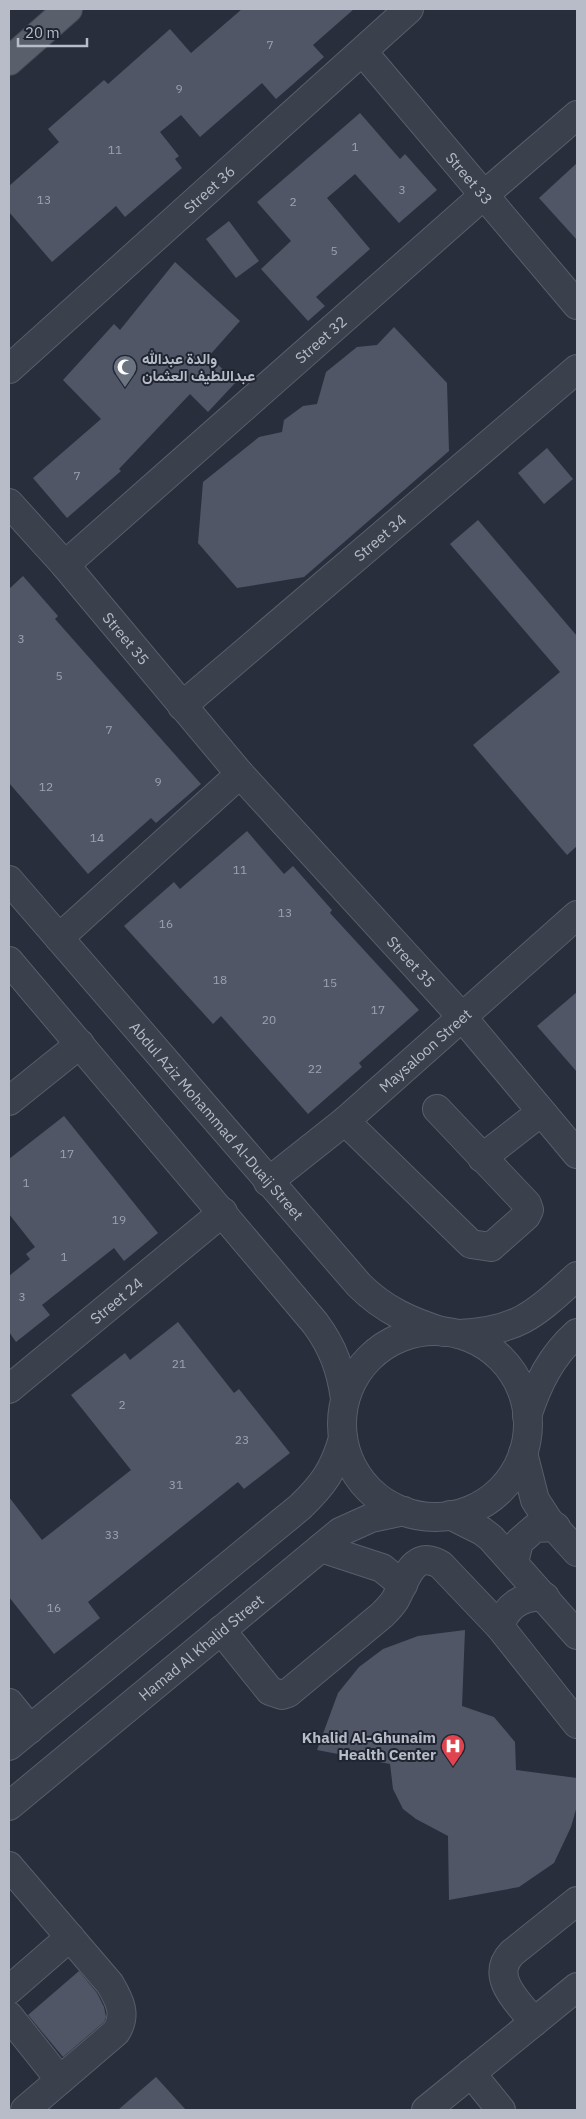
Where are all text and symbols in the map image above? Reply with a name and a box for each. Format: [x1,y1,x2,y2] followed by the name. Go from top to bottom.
[18,15,86,47] scale bar
[25,23,60,42] text: 20 m
[266,37,274,52] house number: 7
[175,81,183,96] house number: 9
[351,139,359,154] house number: 1
[108,142,122,157] house number: 11
[442,148,497,208] street label: Street 33
[179,161,239,217] street label: Street 36
[398,182,406,197] house number: 3
[37,192,51,207] house number: 13
[289,194,297,209] house number: 2
[330,243,338,258] house number: 5
[291,311,350,367] street label: Street 32
[142,349,255,385] place label: والدة عبدالله عبداللطيف العثمان
[112,354,138,388] mosque icon: والدة عبدالله عبداللطيف العثمان
[73,468,81,483] house number: 7
[350,510,410,565] street label: Street 34
[99,608,154,668] street label: Street 35
[17,631,25,646] house number: 3
[55,668,63,683] house number: 5
[105,722,113,737] house number: 7
[154,774,162,789] house number: 9
[39,779,53,794] house number: 12
[90,830,104,845] house number: 14
[233,862,247,877] house number: 11
[278,905,292,920] house number: 13
[159,916,173,931] house number: 16
[383,932,439,991] street label: Street 35
[213,972,227,987] house number: 18
[323,975,337,990] house number: 15
[371,1002,385,1017] house number: 17
[375,1004,475,1096] street label: Maysaloon Street
[262,1012,276,1027] house number: 20
[126,1017,308,1224] street label: Abdul Aziz Mohammad Al-Duaij Street
[308,1061,322,1076] house number: 22
[60,1146,74,1161] house number: 17
[22,1175,30,1190] house number: 1
[112,1212,126,1227] house number: 19
[60,1249,68,1264] house number: 1
[86,1273,146,1328] street label: Street 24
[18,1289,26,1304] house number: 3
[172,1356,186,1371] house number: 21
[118,1397,126,1412] house number: 2
[235,1432,249,1447] house number: 23
[169,1477,183,1492] house number: 31
[105,1527,119,1542] house number: 33
[134,1590,267,1704] street label: Hamad Al Khalid Street
[47,1600,61,1615] house number: 16
[302,1728,436,1764] place label: Khalid Al-Ghunaim Health Center
[440,1733,466,1767] hospital icon: Khalid Al-Ghunaim Health Center

